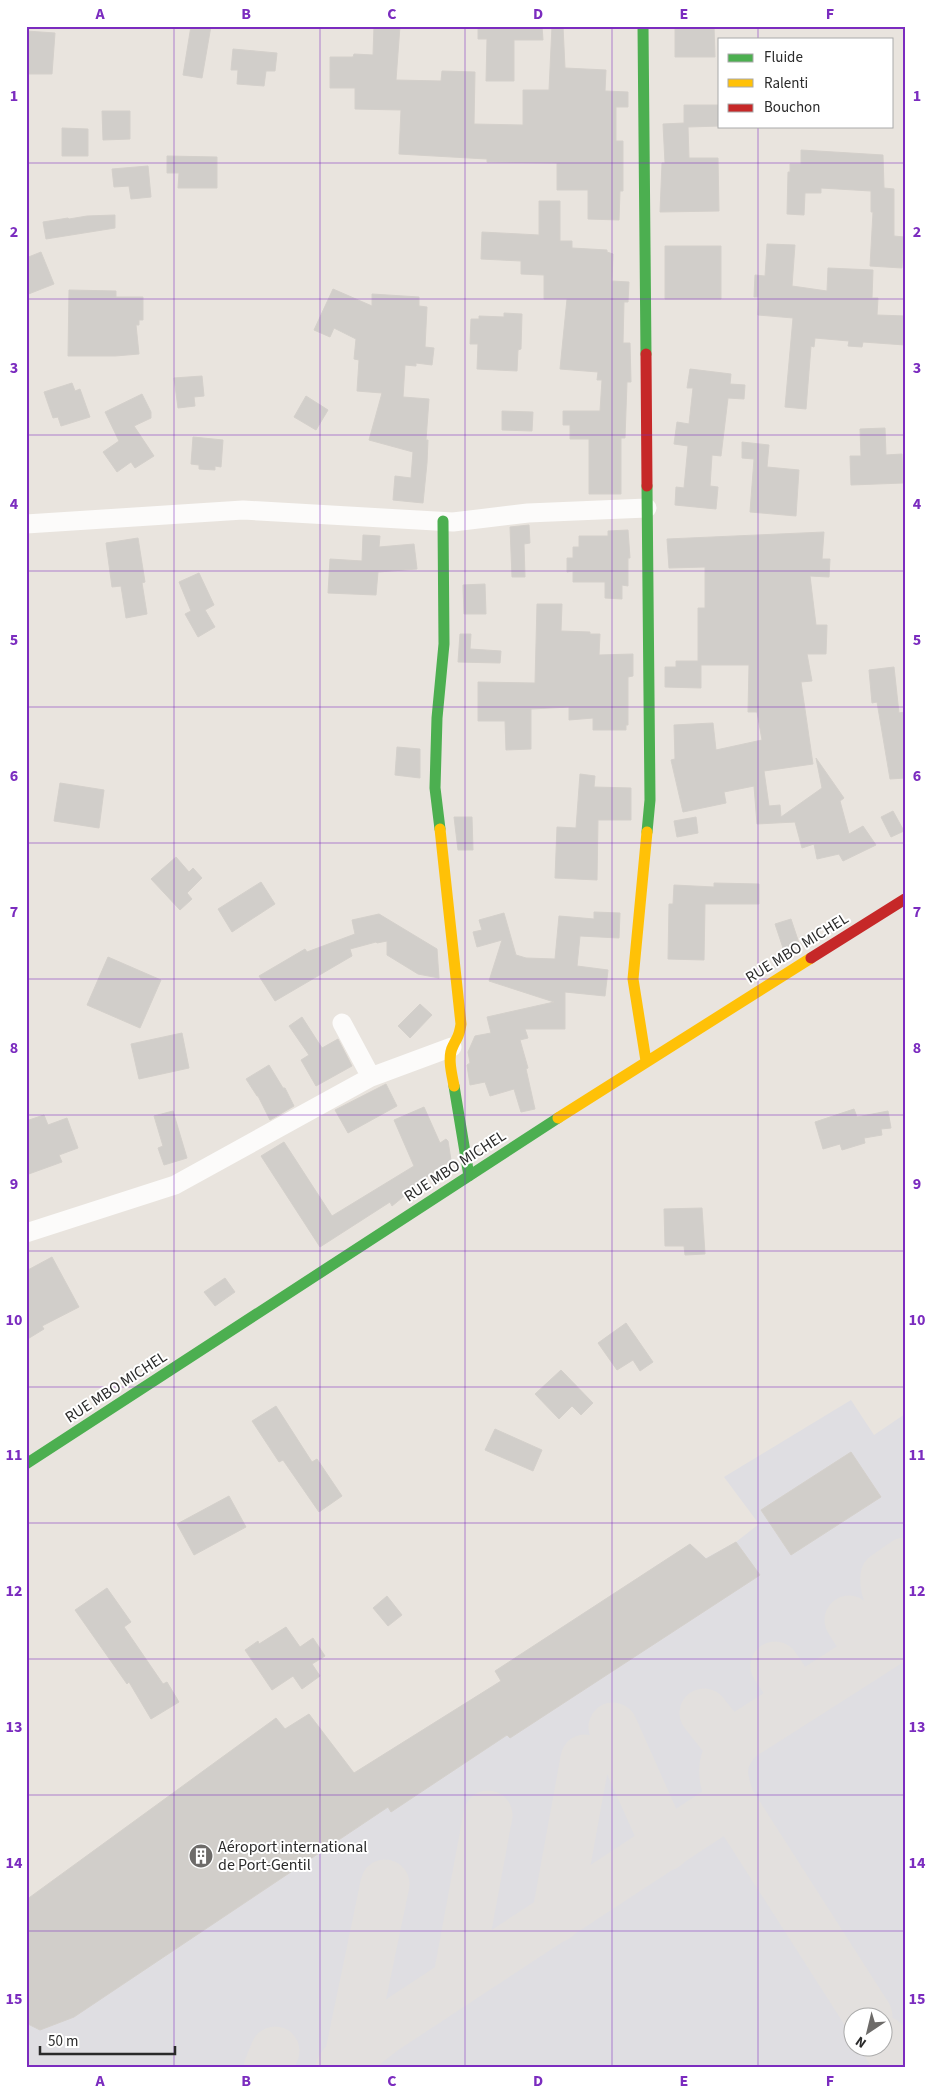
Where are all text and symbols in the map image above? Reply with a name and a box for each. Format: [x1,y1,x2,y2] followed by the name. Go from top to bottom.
[94,3,105,25] text: A
[241,3,251,25] text: B
[387,3,397,25] text: C
[533,3,543,25] text: D
[680,3,688,25] text: E
[826,3,834,25] text: F
[718,38,894,128] legend
[764,47,803,68] text: Fluide
[764,73,808,94] text: Ralenti
[10,85,18,107] text: 1
[913,85,921,107] text: 1
[764,97,820,118] text: Bouchon
[10,221,18,243] text: 2
[913,221,921,243] text: 2
[10,357,18,379] text: 3
[913,357,921,379] text: 3
[10,493,19,515] text: 4
[913,493,922,515] text: 4
[10,629,18,651] text: 5
[913,629,921,651] text: 5
[10,765,18,787] text: 6
[913,765,921,787] text: 6
[10,901,18,923] text: 7
[913,901,921,923] text: 7
[741,907,853,988] street label: RUE MBO MICHEL
[10,1037,18,1059] text: 8
[913,1037,921,1059] text: 8
[400,1125,510,1207] street label: RUE MBO MICHEL
[10,1173,18,1195] text: 9
[913,1173,921,1195] text: 9
[6,1309,22,1331] text: 10
[909,1309,925,1331] text: 10
[61,1346,171,1428] street label: RUE MBO MICHEL
[6,1444,22,1466] text: 11
[909,1444,925,1466] text: 11
[6,1580,22,1602] text: 12
[909,1580,925,1602] text: 12
[6,1716,22,1738] text: 13
[909,1716,925,1738] text: 13
[218,1836,367,1876] place label: Aéroport international de Port-Gentil
[188,1843,214,1869] building icon: Aéroport international de Port-Gentil
[6,1852,23,1874] text: 14
[909,1852,926,1874] text: 14
[6,1988,22,2010] text: 15
[909,1988,925,2010] text: 15
[844,2006,894,2056] north arrow
[40,2024,175,2056] scale bar
[48,2031,78,2052] text: 50 m
[852,2031,871,2053] text: N
[94,2070,105,2092] text: A
[241,2070,251,2092] text: B
[387,2070,397,2092] text: C
[533,2070,543,2092] text: D
[680,2070,688,2092] text: E
[826,2070,834,2092] text: F

